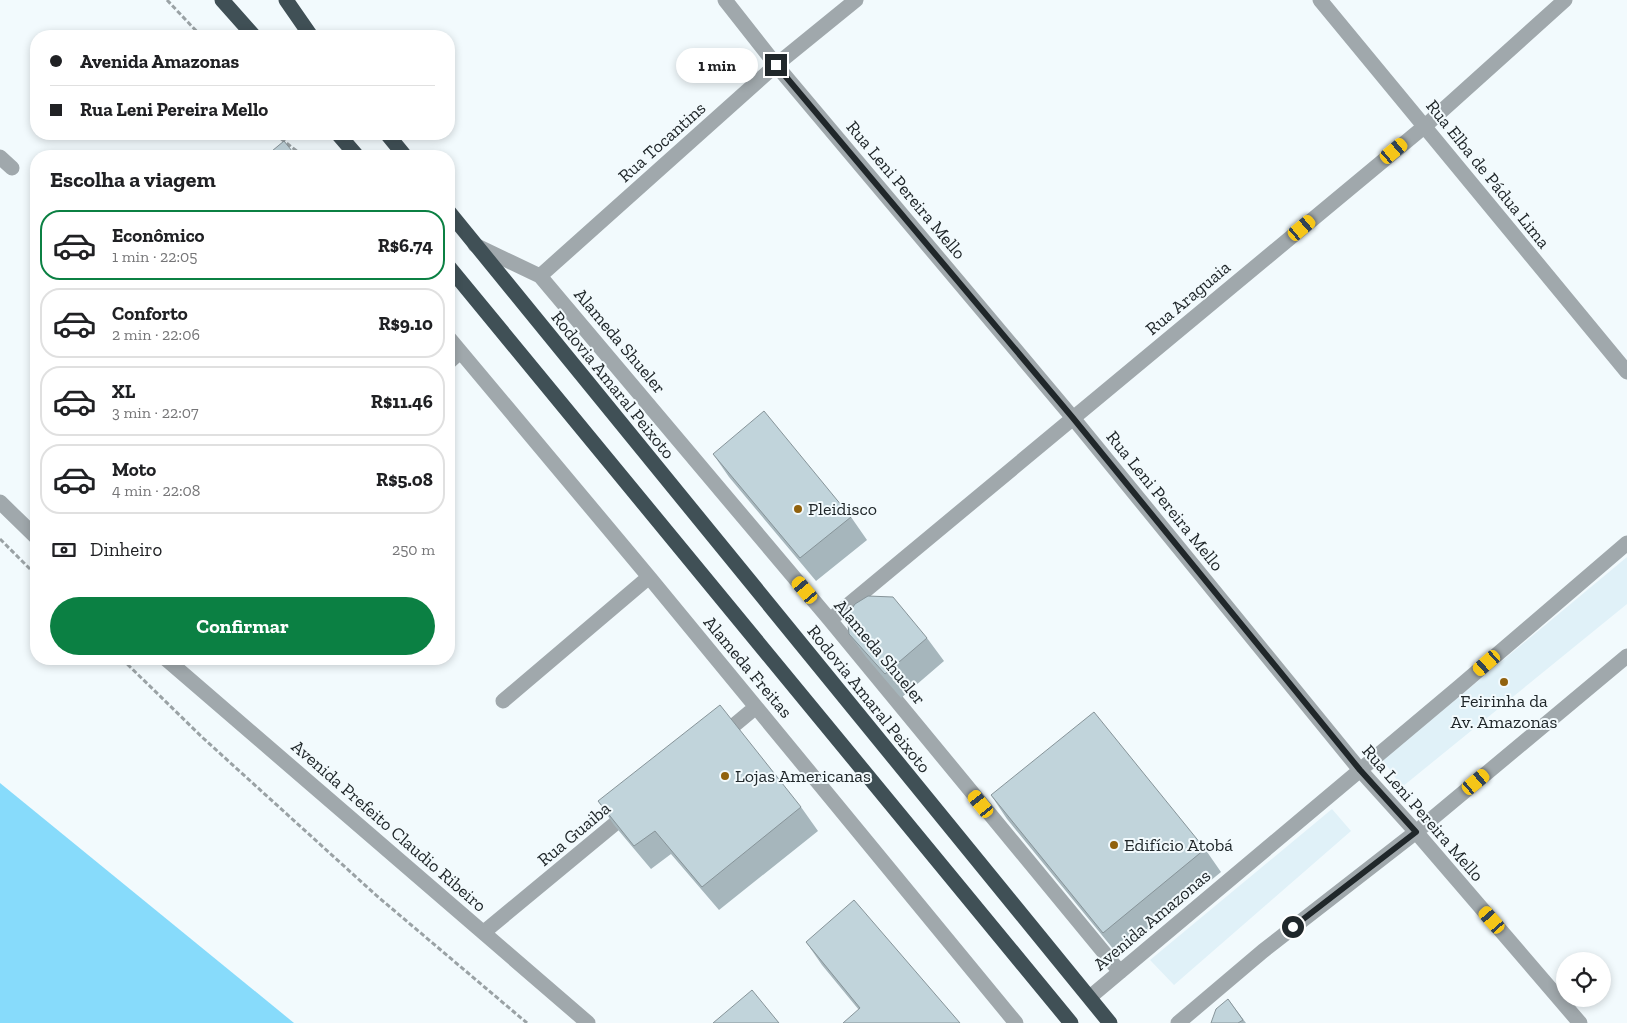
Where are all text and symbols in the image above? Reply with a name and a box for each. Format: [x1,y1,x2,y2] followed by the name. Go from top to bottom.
[676,48,758,82] callout: 1 min
[80,50,239,73] text: Avenida Amazonas
[765,54,787,76] route end
[698,56,736,75] text: 1 min
[1421,95,1555,253] street label: Rua Elba de Pádua Lima
[614,97,710,187] street label: Rua Tocantins
[80,98,268,121] text: Rua Leni Pereira Mello
[842,116,970,264] street label: Rua Leni Pereira Mello
[1377,136,1410,166] car
[50,166,216,193] text: Escolha a viagem
[1285,213,1318,243] car
[52,223,97,268] icon: car
[112,224,205,247] text: Econômico
[378,234,433,257] text: R$6.74
[112,247,198,266] text: 1 min · 22:05
[1141,256,1235,340] street label: Rua Araguaia
[570,284,670,398] street label: Alameda Shueler
[52,301,97,346] icon: car
[112,302,188,325] text: Conforto
[547,307,679,463] street label: Rodovia Amaral Peixoto
[378,312,433,335] text: R$9.10
[112,325,200,344] text: 2 min · 22:06
[52,379,97,424] icon: car
[112,380,135,403] text: XL
[371,390,433,413] text: R$11.46
[112,403,199,422] text: 3 min · 22:07
[1102,426,1228,576] street label: Rua Leni Pereira Mello
[52,457,97,502] icon: car
[112,458,156,481] text: Moto
[376,468,433,491] text: R$5.08
[112,481,200,500] text: 4 min · 22:08
[808,498,877,520] place label: Pleidisco
[792,503,804,515] marker: Pleidisco
[50,536,78,564] icon: cash
[90,538,162,561] text: Dinheiro
[392,540,435,559] text: 250 m
[789,574,820,606] car
[830,595,930,709] street label: Alameda Shueler
[50,597,435,655] button: Confirmar
[699,612,797,722] street label: Alameda Freitas
[803,621,935,777] street label: Rodovia Amaral Peixoto
[1470,647,1503,679] car
[1498,676,1510,688] marker: Feirinha da Av. Amazonas
[1451,690,1557,733] place label: Feirinha da Av. Amazonas
[287,735,491,917] street label: Avenida Prefeito Claudio Ribeiro
[1358,740,1488,886] street label: Rua Leni Pereira Mello
[735,765,871,787] place label: Lojas Americanas
[1459,767,1492,797] car
[719,770,731,782] marker: Lojas Americanas
[965,788,996,820] car
[533,797,615,871] street label: Rua Guaiba
[1124,834,1233,856] place label: Edifício Atobá
[1108,839,1120,851] marker: Edifício Atobá
[1089,865,1215,975] street label: Avenida Amazonas
[1476,904,1507,936] car
[1282,916,1304,938] route start
[1556,952,1611,1007] map controls
[1556,952,1611,1007] button: locate

